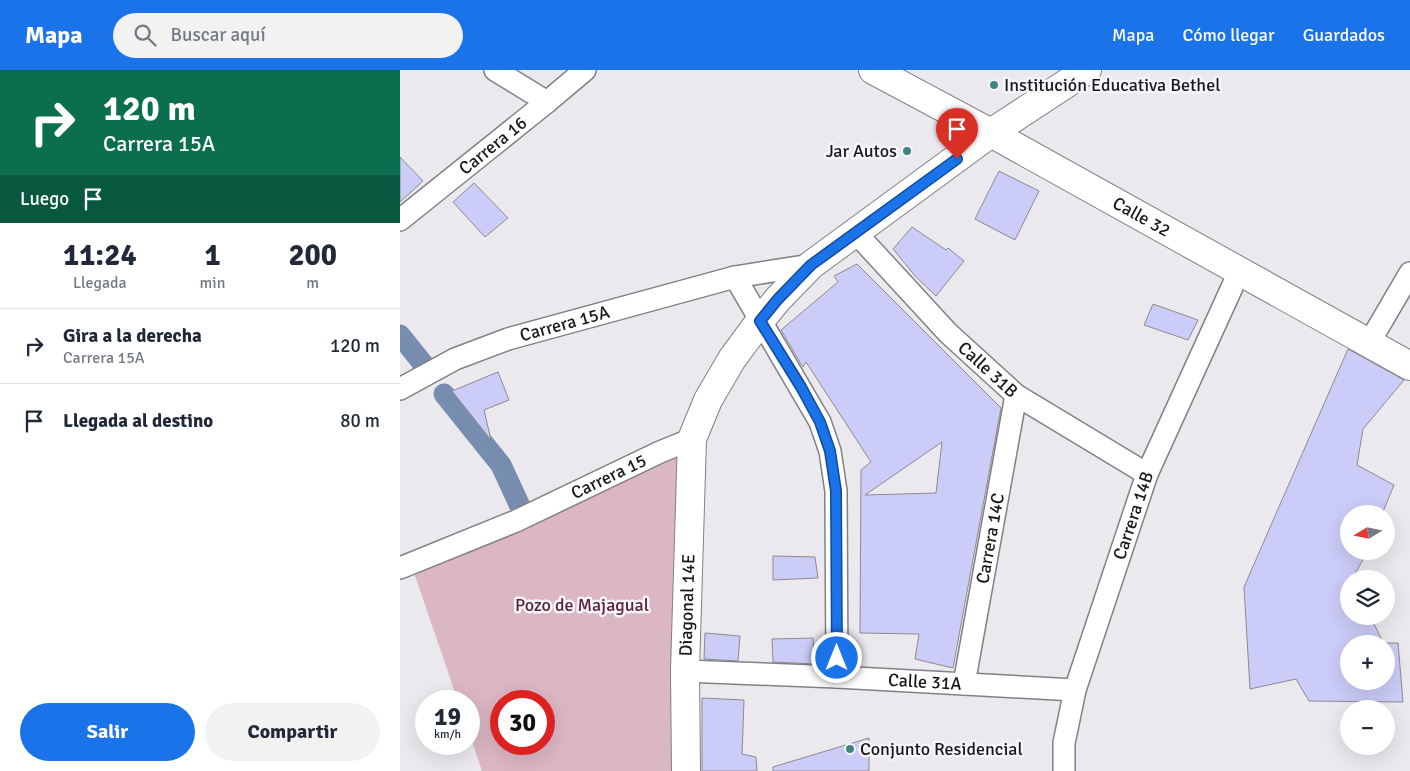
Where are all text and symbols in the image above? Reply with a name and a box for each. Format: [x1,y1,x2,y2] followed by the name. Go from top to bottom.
[113,13,463,58] search box
[25,20,83,50] text: Mapa
[131,21,159,49] icon: search
[171,23,266,47] text: Buscar aquí
[1112,24,1154,46] text: Mapa
[1182,24,1275,46] text: Cómo llegar
[1303,24,1385,46] text: Guardados
[1004,74,1220,96] place label: Institución Educativa Bethel
[988,79,1000,91] marker: Institución Educativa Bethel
[103,87,196,130] text: 120 m
[20,90,85,155] icon: right
[936,108,978,159] pin
[454,112,531,179] street label: Carrera 16
[943,115,971,143] icon: arrive
[103,130,215,157] text: Carrera 15A
[826,140,897,162] place label: Jar Autos
[901,145,913,157] marker: Jar Autos
[79,185,107,213] icon: arrive
[20,187,69,211] text: Luego
[1109,192,1174,242] street label: Calle 32
[63,237,137,274] text: 11:24
[204,237,221,274] text: 1
[288,237,337,274] text: 200
[73,273,127,293] text: Llegada
[200,273,225,293] text: min
[306,273,319,293] text: m
[517,301,612,346] street label: Carrera 15A
[63,324,202,348] text: Gira a la derecha
[20,332,48,360] icon: right
[330,334,380,358] text: 120 m
[953,337,1023,402] street label: Calle 31B
[63,348,145,368] text: Carrera 15A
[20,407,48,435] icon: arrive
[63,409,213,433] text: Llegada al destino
[340,409,380,433] text: 80 m
[568,449,650,504] street label: Carrera 15
[1108,468,1158,563] street label: Carrera 14B
[971,491,1009,585] street label: Carrera 14C
[1340,505,1395,560] north arrow
[1340,505,1395,755] map controls
[674,554,700,657] street label: Diagonal 14E
[1340,570,1395,625] button: layers
[515,594,649,616] park label: Pozo de Majagual
[810,631,862,683] position arrow
[1340,635,1395,690] button: +
[887,669,962,695] street label: Calle 31A
[490,690,555,755] speed limit sign: 30
[1340,700,1395,755] button: −
[434,701,461,732] text: 19
[20,703,195,761] button: Salir
[205,703,380,761] button: Compartir
[434,727,461,742] text: km/h
[860,738,1023,760] place label: Conjunto Residencial
[844,743,856,755] marker: Conjunto Residencial

